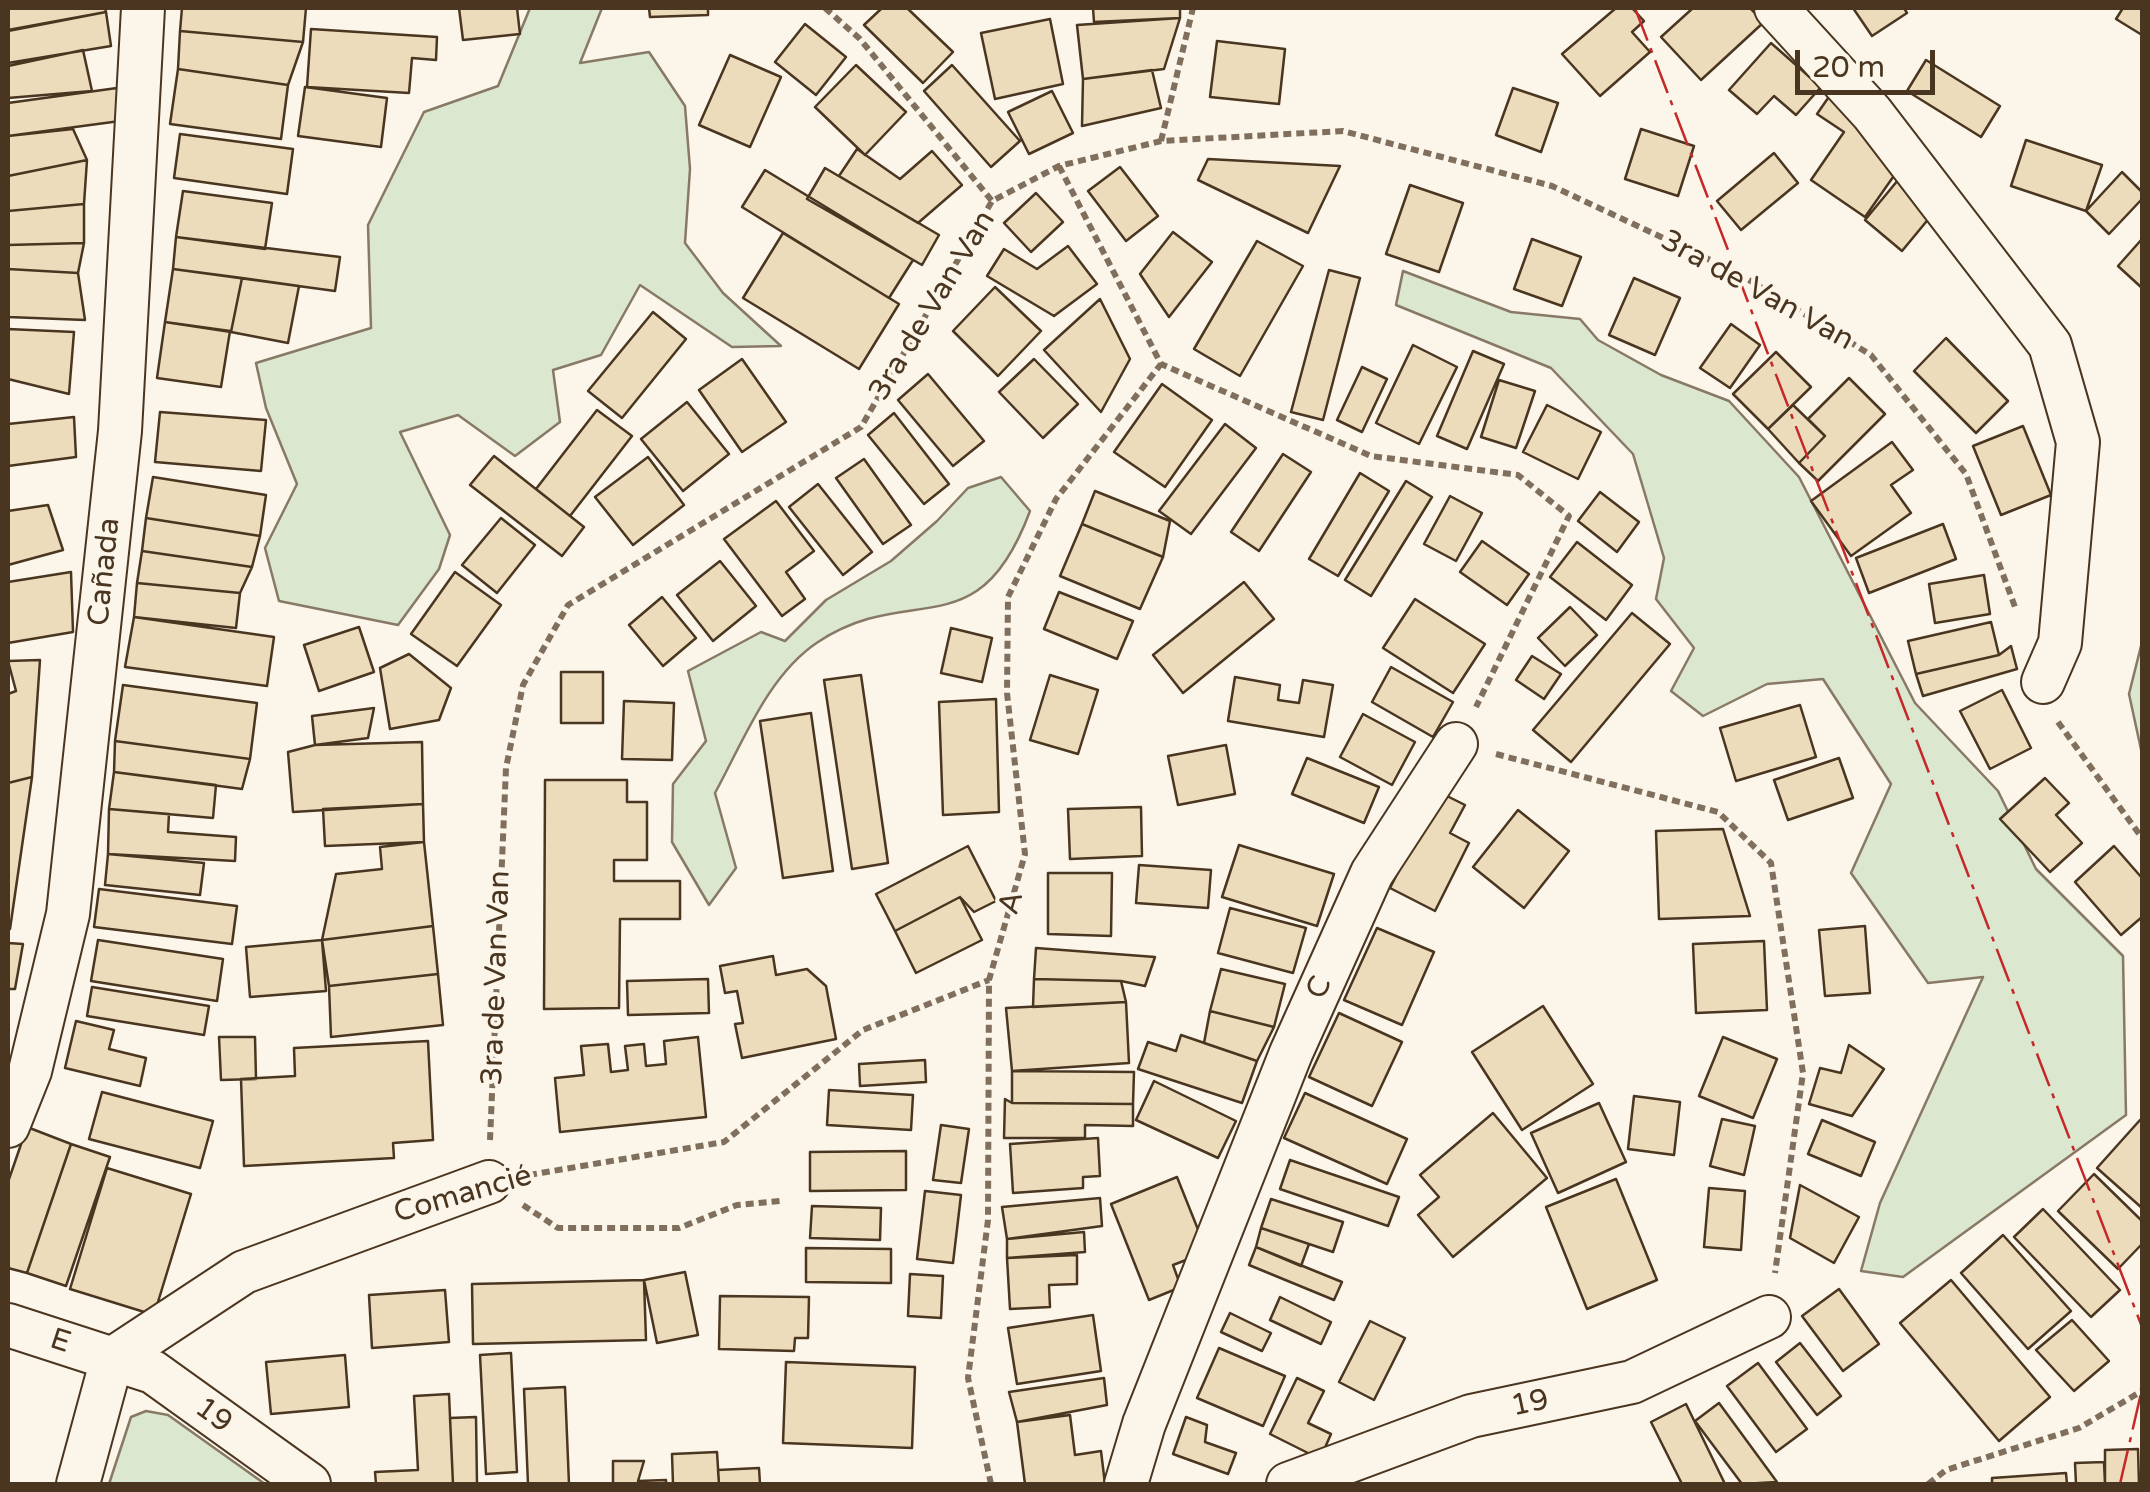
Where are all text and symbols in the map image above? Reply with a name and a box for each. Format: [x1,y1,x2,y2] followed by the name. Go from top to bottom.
[1800,30,1940,92] scale bar
[1812,49,1885,86] text: 20 m
[862,205,1004,407] street label: 3ra de Van Van
[1654,223,1860,359] street label: 3ra de Van Van
[81,516,129,628] street label: Cañada
[475,870,519,1086] street label: 3ra de Van Van
[992,887,1032,919] street label: A
[1299,971,1341,1005] street label: C
[390,1158,536,1232] street label: Comancié
[45,1322,75,1362] street label: E
[1508,1382,1552,1426] street label: 19
[187,1390,239,1442] street label: 19

